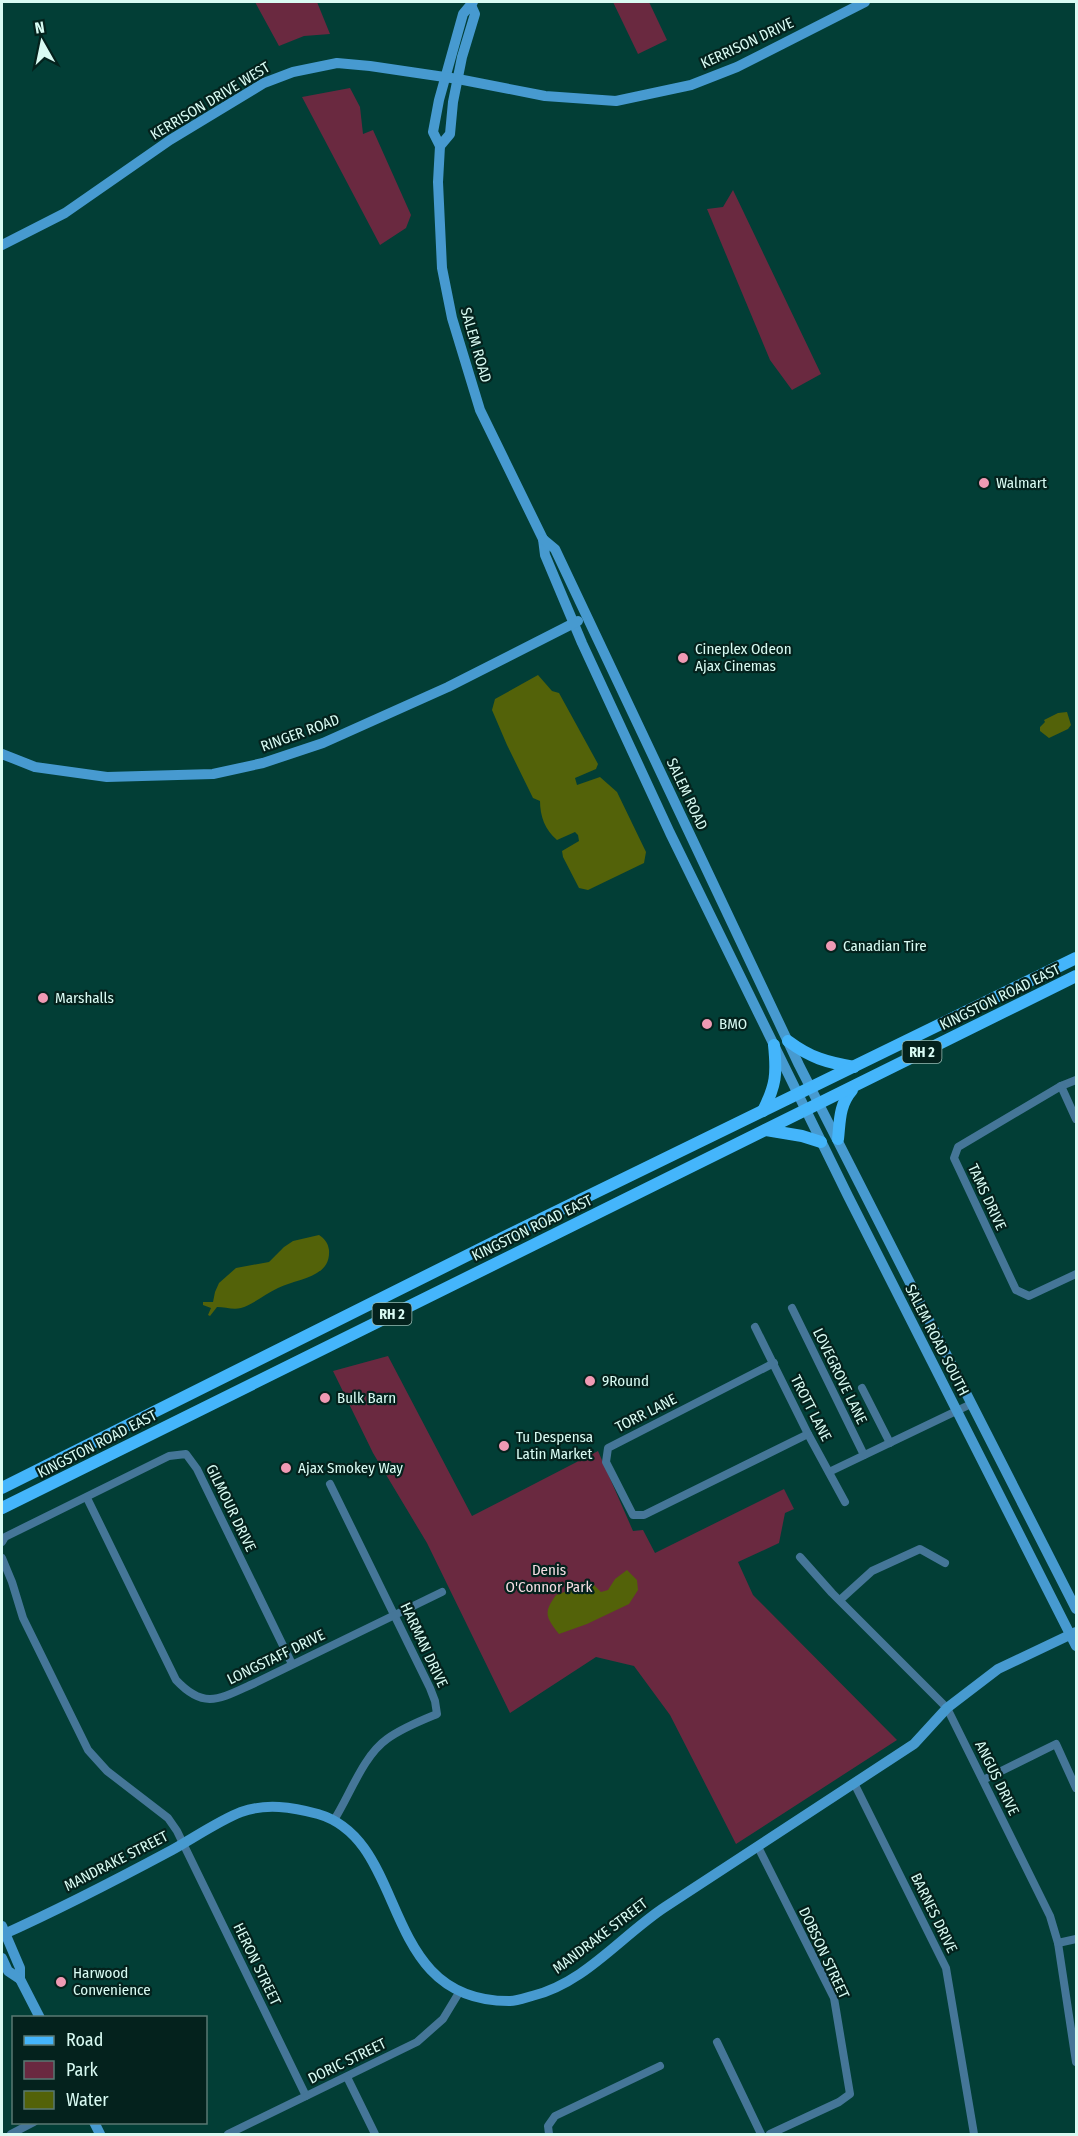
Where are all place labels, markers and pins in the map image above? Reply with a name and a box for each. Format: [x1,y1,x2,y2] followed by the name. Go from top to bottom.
[996,474,1047,492] place label: Walmart
[977,476,991,490] marker: Walmart
[695,640,792,675] place label: Cineplex Odeon Ajax Cinemas
[676,651,690,665] marker: Cineplex Odeon Ajax Cinemas
[843,937,927,955] place label: Canadian Tire
[824,939,838,953] marker: Canadian Tire
[55,989,114,1007] place label: Marshalls
[36,991,50,1005] marker: Marshalls
[719,1015,747,1033] place label: BMO
[700,1017,714,1031] marker: BMO
[602,1372,649,1390] place label: 9Round
[583,1374,597,1388] marker: 9Round
[337,1389,396,1407] place label: Bulk Barn
[318,1391,332,1405] marker: Bulk Barn
[516,1428,593,1463] place label: Tu Despensa Latin Market
[497,1439,511,1453] marker: Tu Despensa Latin Market
[298,1459,403,1477] place label: Ajax Smokey Way
[279,1461,293,1475] marker: Ajax Smokey Way
[73,1964,151,1999] place label: Harwood Convenience
[54,1975,68,1989] marker: Harwood Convenience

